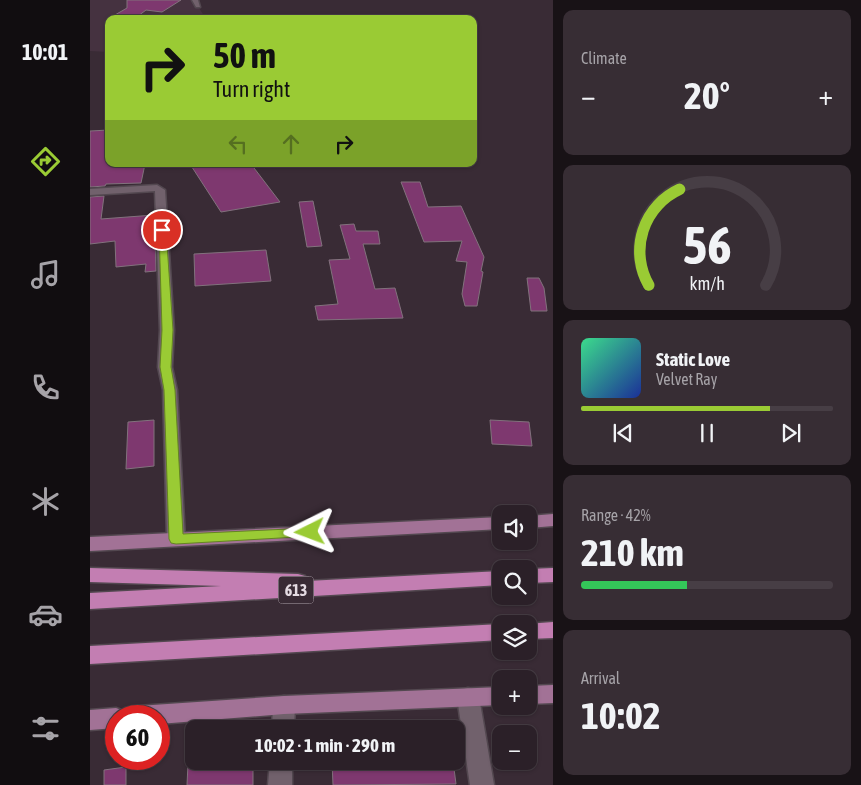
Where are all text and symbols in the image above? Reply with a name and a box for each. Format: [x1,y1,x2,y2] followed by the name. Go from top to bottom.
[130,35,195,100] icon: right
[213,35,276,75] text: 50 m
[22,39,68,65] text: 10:01
[581,49,627,67] text: Climate
[684,74,730,117] text: 20°
[213,76,290,102] text: Turn right
[581,79,596,111] text: −
[818,79,833,111] text: +
[224,130,252,158] icon: left
[277,130,305,158] icon: ahead
[330,130,358,158] icon: right
[28,144,63,179] icon: directions
[141,209,183,251] pin
[683,215,731,275] text: 56
[148,216,176,244] icon: arrive
[28,257,63,292] icon: music
[689,273,725,294] text: km/h
[656,348,730,370] text: Static Love
[28,370,63,405] icon: phone
[656,370,717,388] text: Velvet Ray
[609,419,637,447] icon: previous
[693,419,721,447] icon: pause
[777,419,805,447] icon: next
[28,484,63,519] icon: climate
[283,505,335,557] position arrow
[492,505,537,770] map controls
[492,505,537,550] button: sound
[581,506,651,524] text: Range · 42%
[581,531,684,574] text: 210 km
[492,560,537,605] button: search
[278,576,314,604] road number: 613
[28,597,63,632] icon: car
[492,615,537,660] button: layers
[581,669,620,687] text: Arrival
[492,670,537,715] button: +
[581,694,661,737] text: 10:02
[105,705,170,770] speed limit sign: 60
[28,711,63,746] icon: filters
[492,725,537,770] button: −
[255,734,395,756] text: 10:02 · 1 min · 290 m

